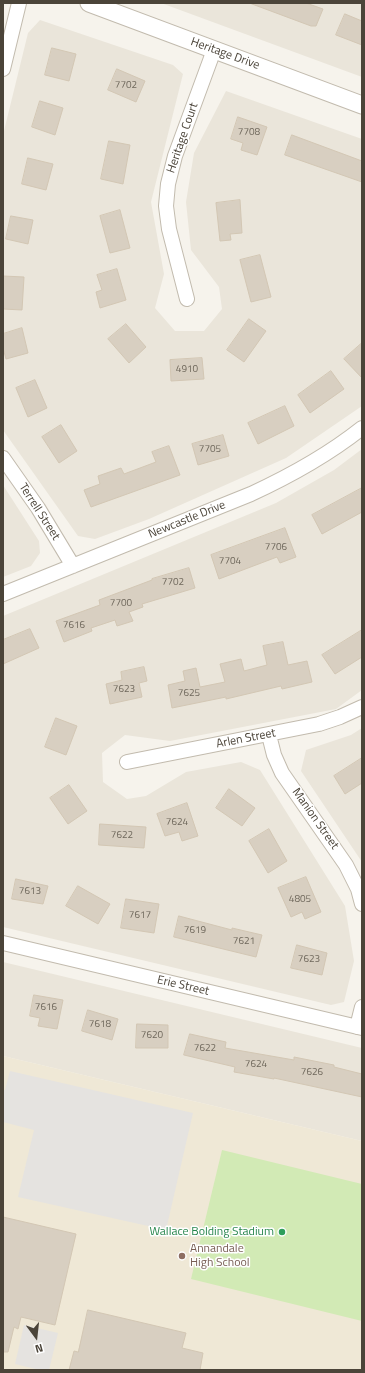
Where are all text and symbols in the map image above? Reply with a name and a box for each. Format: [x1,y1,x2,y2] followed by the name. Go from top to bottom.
[189,35,261,73] street label: Heritage Drive
[115,80,137,92] house number: 7702
[164,101,202,175] street label: Heritage Court
[238,127,260,139] house number: 7708
[176,364,198,376] house number: 4910
[199,444,221,456] house number: 7705
[15,481,63,543] street label: Terrell Street
[146,498,228,542] street label: Newcastle Drive
[265,542,287,554] house number: 7706
[219,556,241,568] house number: 7704
[162,577,184,589] house number: 7702
[110,598,132,610] house number: 7700
[63,620,85,632] house number: 7616
[113,684,135,696] house number: 7623
[178,688,200,700] house number: 7625
[215,726,277,752] street label: Arlen Street
[289,786,341,852] street label: Manion Street
[166,817,188,829] house number: 7624
[111,830,133,842] house number: 7622
[19,886,41,898] house number: 7613
[289,894,311,906] house number: 4805
[129,910,151,922] house number: 7617
[184,925,206,937] house number: 7619
[233,936,255,948] house number: 7621
[298,954,320,966] house number: 7623
[156,973,210,999] street label: Erie Street
[35,1002,57,1014] house number: 7616
[89,1019,111,1031] house number: 7618
[141,1030,163,1042] house number: 7620
[194,1043,216,1055] house number: 7622
[245,1059,267,1071] house number: 7624
[301,1067,323,1079] house number: 7626
[149,1225,274,1239] place label: Wallace Bolding Stadium
[277,1227,287,1237] marker: Wallace Bolding Stadium
[190,1242,250,1270] place label: Annandale High School
[177,1251,187,1261] marker: Annandale High School
[16,1317,56,1357] north arrow
[33,1340,45,1357] text: N

